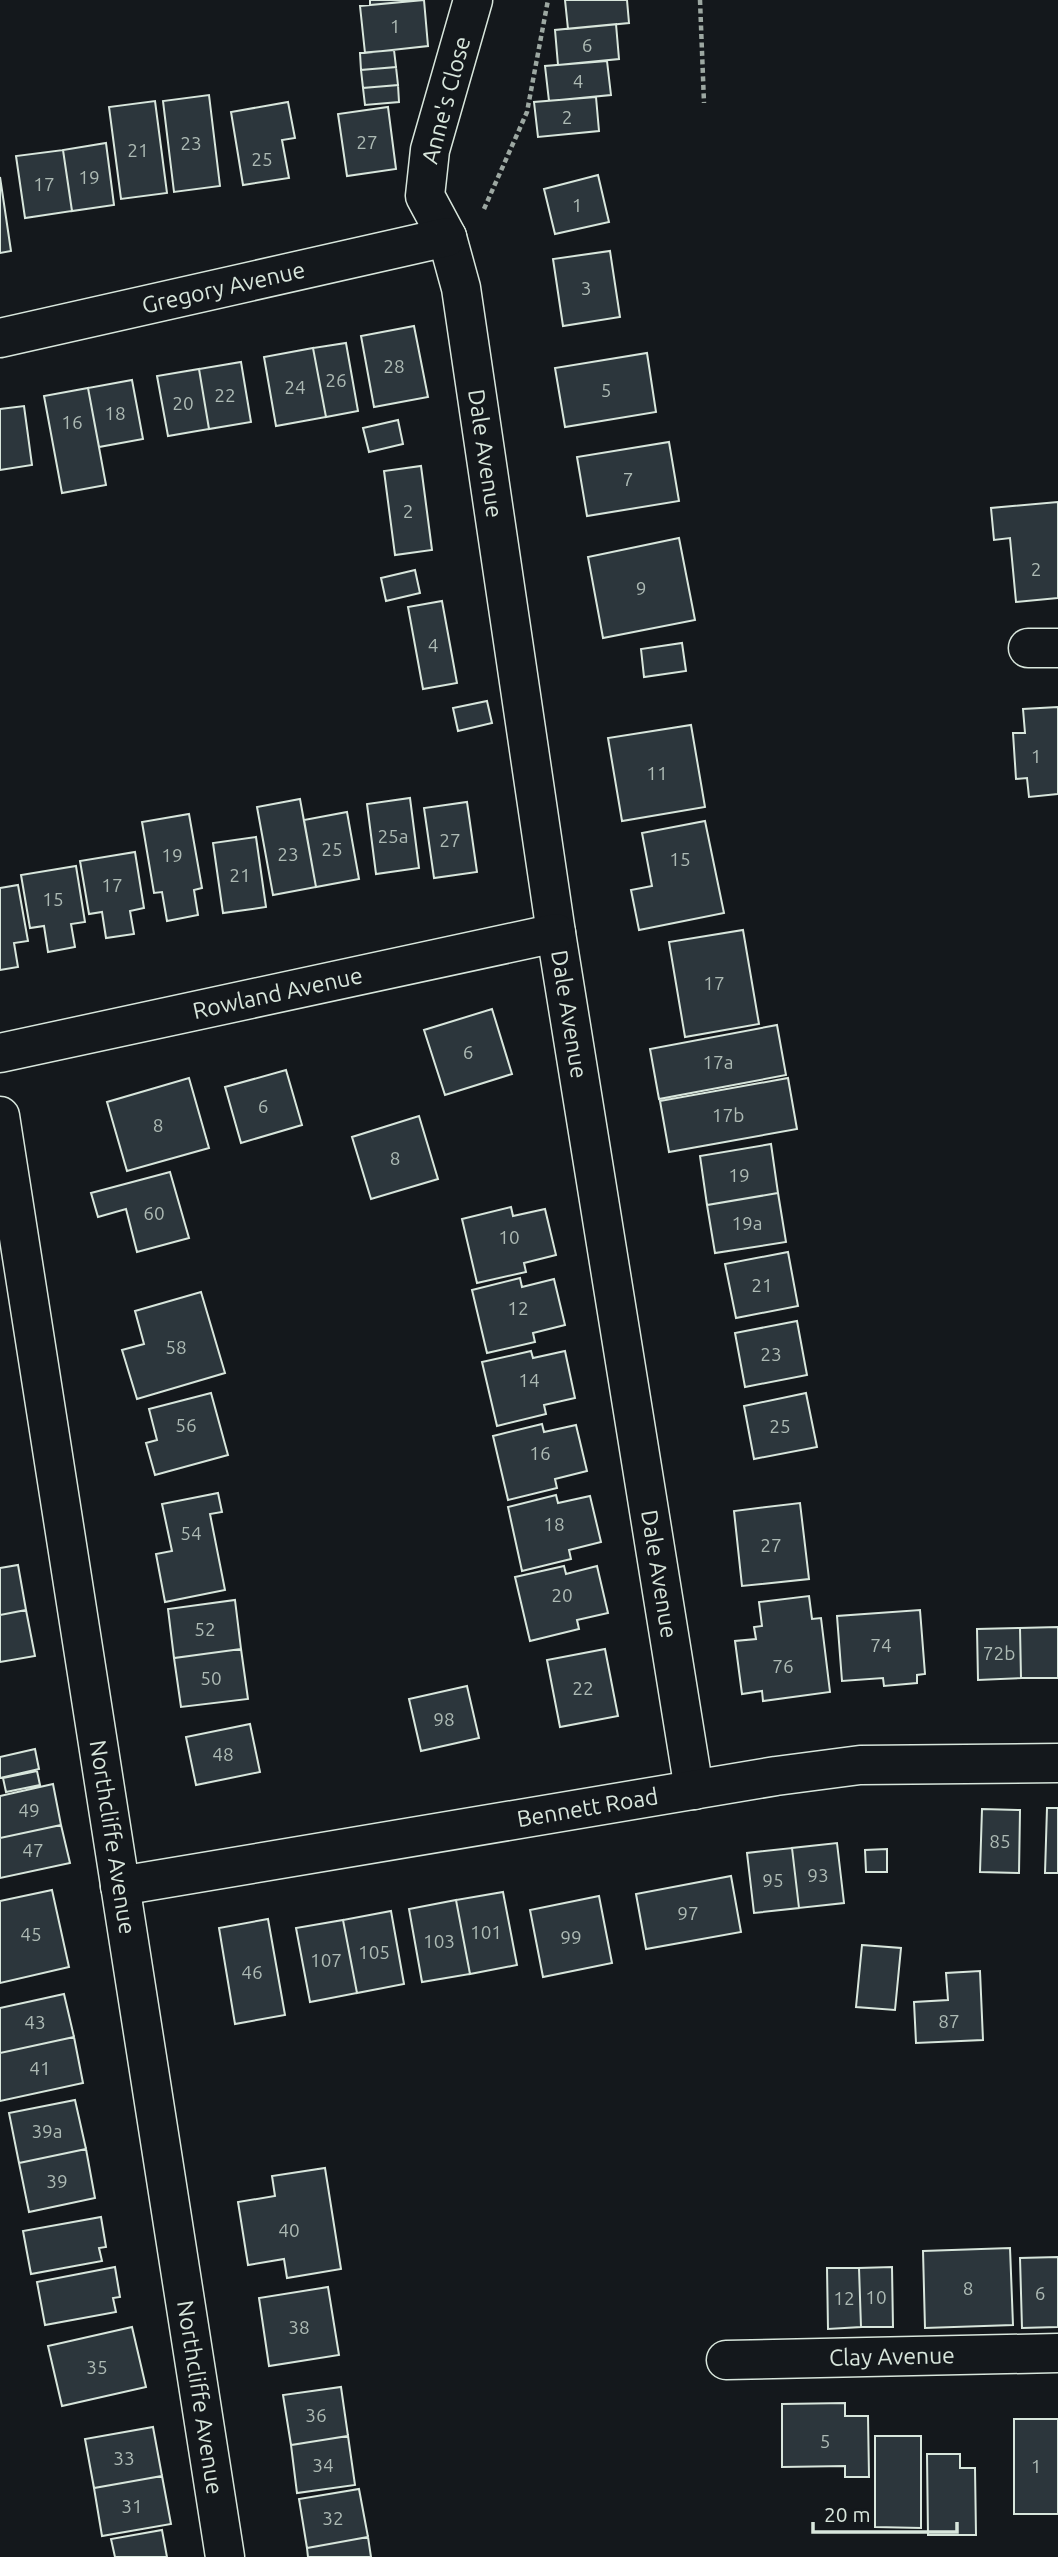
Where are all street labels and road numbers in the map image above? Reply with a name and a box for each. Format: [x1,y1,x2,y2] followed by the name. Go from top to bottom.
[417,34,475,166] street label: Anne's Close
[139,257,307,318] street label: Gregory Avenue
[464,387,508,519] street label: Dale Avenue
[547,948,592,1080] street label: Dale Avenue
[190,962,365,1023] street label: Rowland Avenue
[637,1508,682,1640] street label: Dale Avenue
[86,1738,141,1936] street label: Northcliffe Avenue
[515,1783,660,1831] street label: Bennett Road
[173,2299,228,2496] street label: Northcliffe Avenue
[829,2342,955,2370] street label: Clay Avenue

